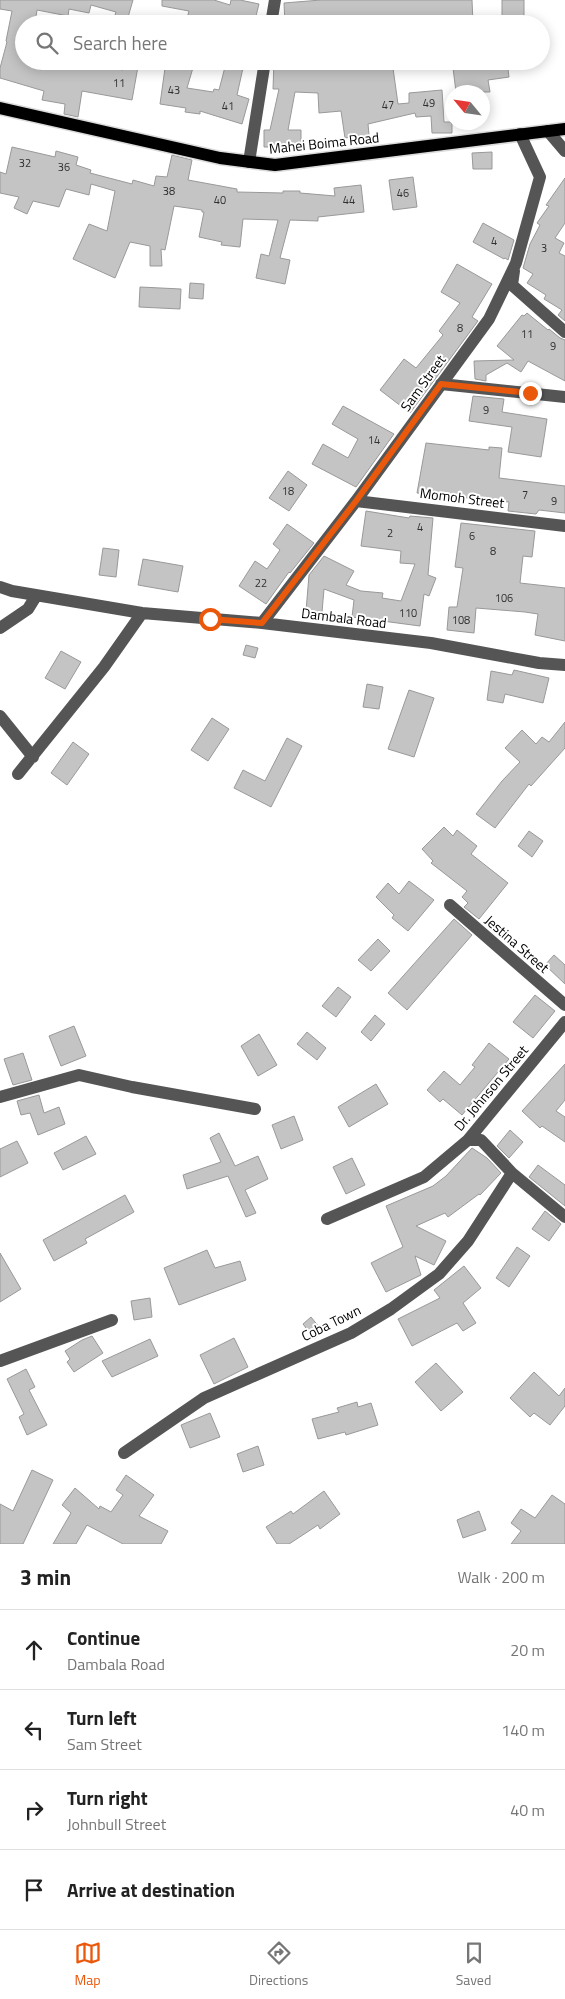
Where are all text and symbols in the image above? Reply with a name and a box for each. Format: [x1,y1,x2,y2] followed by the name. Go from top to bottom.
[15,15,550,70] search box
[73,28,167,57] text: Search here
[33,29,61,57] icon: search
[113,75,125,91] house number: 11
[168,82,180,98] house number: 43
[445,85,490,130] north arrow
[423,95,435,111] house number: 49
[382,97,394,113] house number: 47
[222,98,234,114] house number: 41
[268,126,380,159] street label: Mahei Boima Road
[19,155,31,171] house number: 32
[58,159,70,175] house number: 36
[163,183,175,199] house number: 38
[397,185,409,201] house number: 46
[214,192,226,208] house number: 40
[343,192,355,208] house number: 44
[491,233,497,249] house number: 4
[541,240,547,256] house number: 3
[457,320,463,336] house number: 8
[521,326,533,342] house number: 11
[550,338,556,354] house number: 9
[395,350,450,415] street label: Sam Street
[519,382,542,405] route end
[483,402,489,418] house number: 9
[368,432,380,448] house number: 14
[419,482,506,513] street label: Momoh Street
[282,483,294,499] house number: 18
[522,487,528,503] house number: 7
[551,493,557,509] house number: 9
[417,519,423,535] house number: 4
[387,525,393,541] house number: 2
[469,528,475,544] house number: 6
[490,543,496,559] house number: 8
[255,575,267,591] house number: 22
[495,590,513,606] house number: 106
[300,602,388,633] street label: Dambala Road
[399,605,417,621] house number: 110
[199,608,222,631] route start
[452,612,470,628] house number: 108
[481,910,554,978] street label: Jestina Street
[448,1040,533,1135] street label: Dr. Johnson Street
[297,1299,364,1346] street label: Coba Town
[20,1561,71,1593] text: 3 min
[457,1565,545,1589] text: Walk · 200 m
[67,1623,140,1652] text: Continue
[20,1636,48,1664] icon: ahead
[510,1638,545,1662] text: 20 m
[67,1652,165,1676] text: Dambala Road
[67,1703,137,1732] text: Turn left
[20,1716,48,1744] icon: left
[501,1718,545,1742] text: 140 m
[67,1732,142,1756] text: Sam Street
[67,1783,148,1812] text: Turn right
[20,1796,48,1824] icon: right
[510,1798,545,1822] text: 40 m
[67,1812,166,1836] text: Johnbull Street
[67,1875,235,1904] text: Arrive at destination
[20,1876,48,1904] icon: arrive
[74,1939,102,1990] tab: Map
[249,1939,308,1990] tab: Directions
[456,1939,491,1990] tab: Saved

